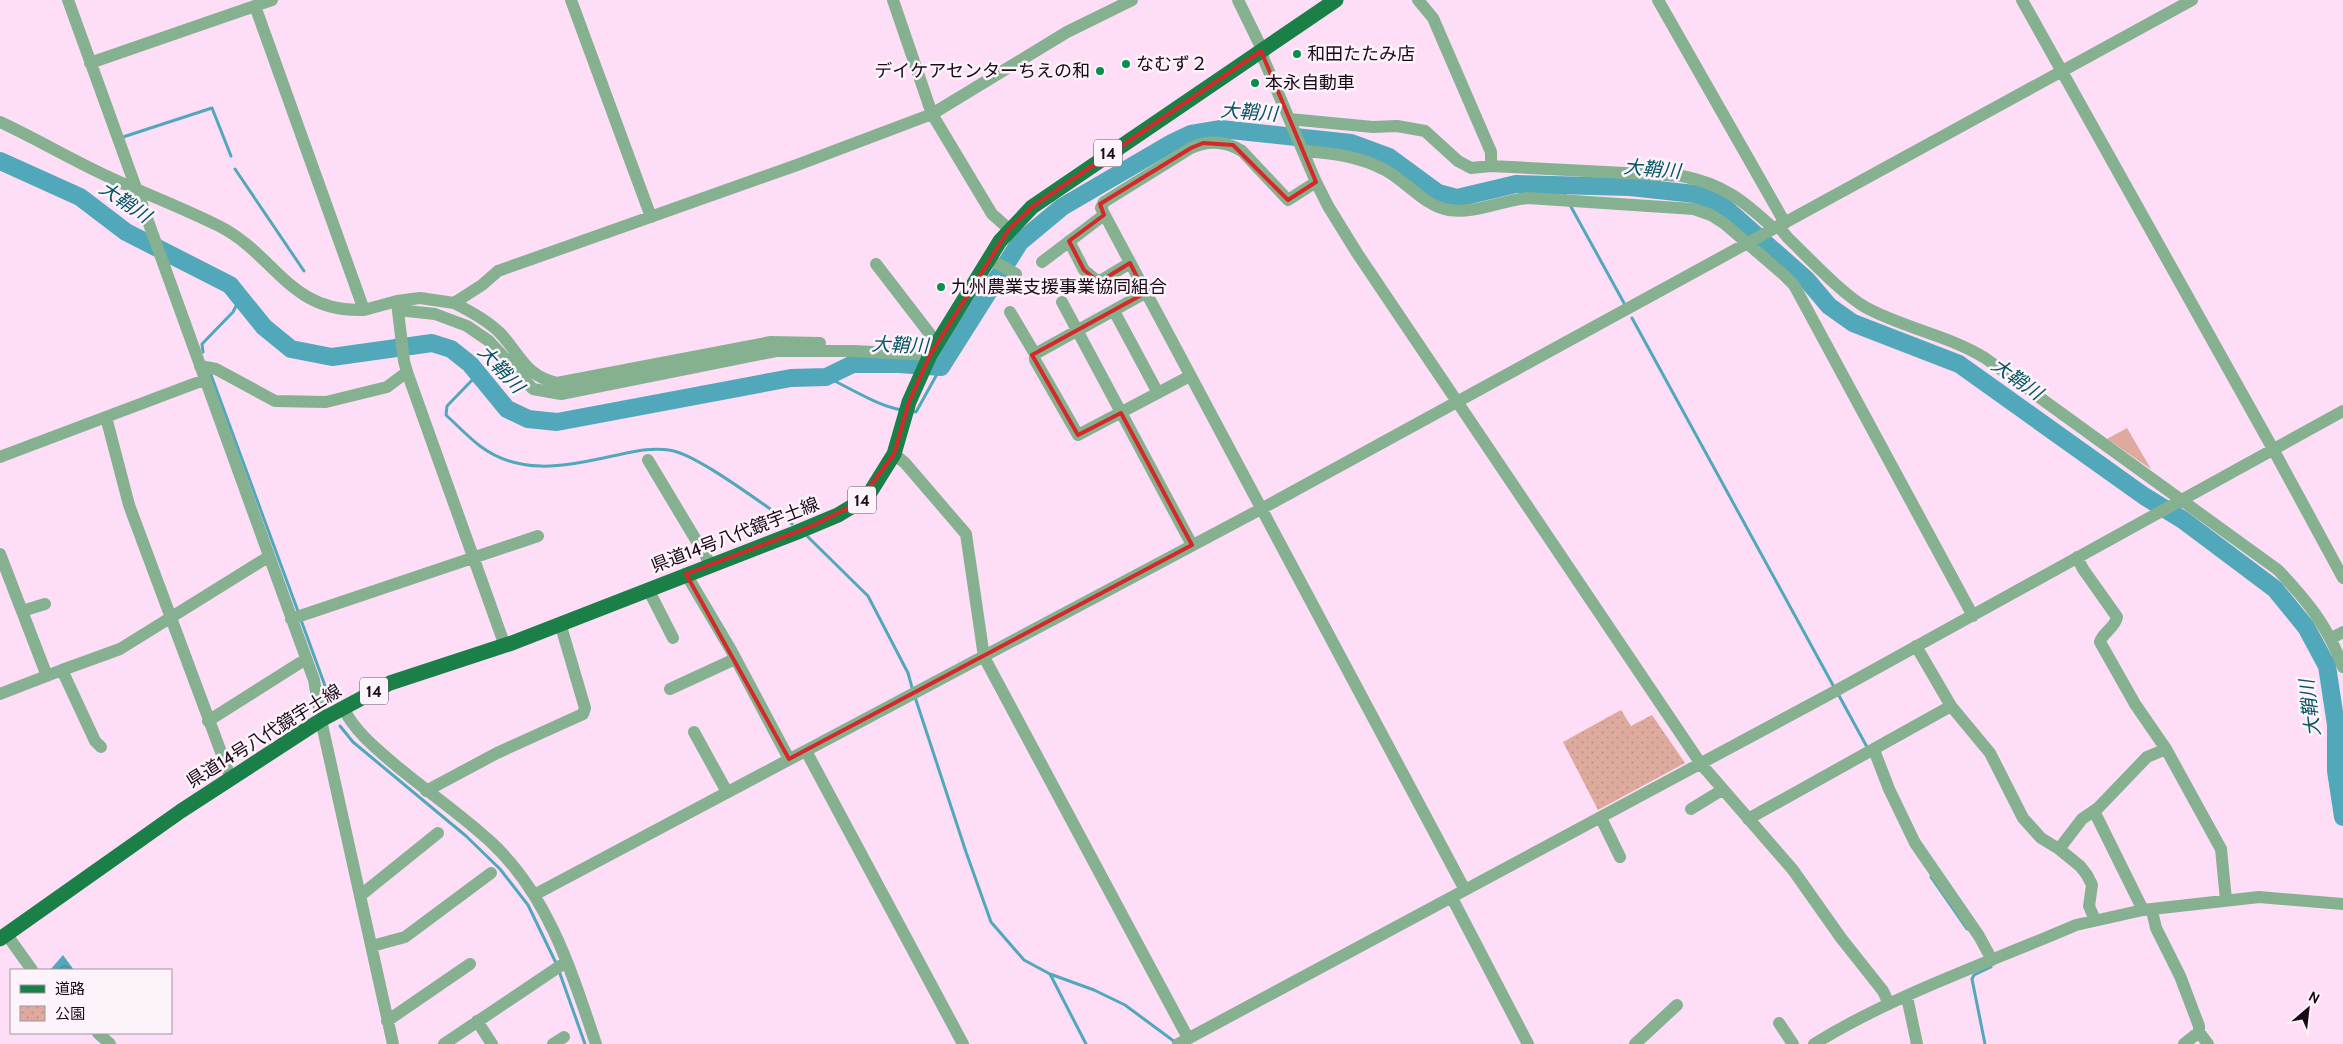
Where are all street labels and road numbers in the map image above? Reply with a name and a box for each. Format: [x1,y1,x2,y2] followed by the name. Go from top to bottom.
[1094,140,1122,167] road number: 14
[848,486,876,514] road number: 14
[648,493,822,577] street label: 県道14号八代鏡宇土線
[360,678,388,704] road number: 14
[183,679,345,793] street label: 県道14号八代鏡宇土線

